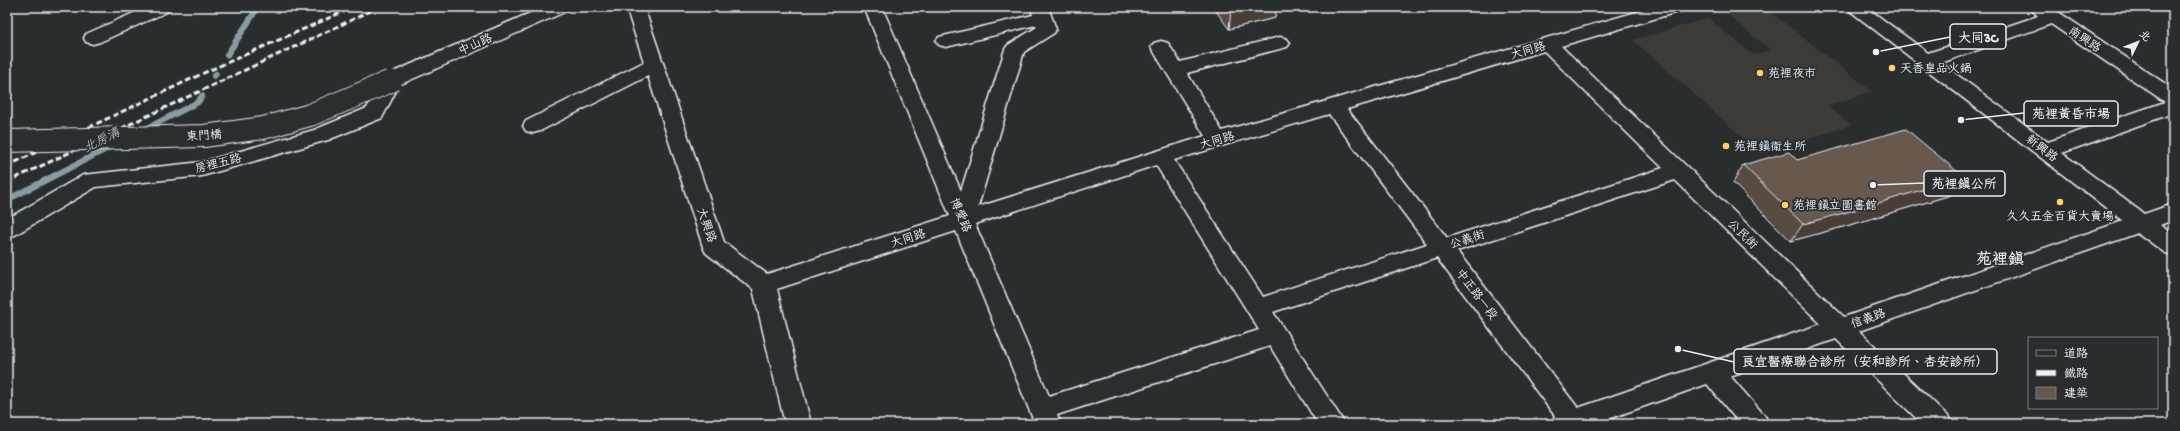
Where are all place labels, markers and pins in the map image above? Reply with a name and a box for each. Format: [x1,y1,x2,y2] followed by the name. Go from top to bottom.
[1950,24,2006,49] callout: 大同3C
[1900,62,1972,77] place label: 天香皇品火鍋
[1887,63,1897,73] marker: 天香皇品火鍋
[1768,67,1816,82] place label: 苑裡夜市
[1755,68,1765,78] marker: 苑裡夜市
[2024,101,2118,126] callout: 苑裡黃昏市場
[1734,140,1807,155] place label: 苑裡鎮衛生所
[1721,141,1731,151] marker: 苑裡鎮衛生所
[1924,171,2005,196] callout: 苑裡鎮公所
[2055,197,2065,207] marker: 久久五金百貨大賣場
[1793,198,1877,214] place label: 苑裡鎮立圖書館
[1780,200,1790,210] marker: 苑裡鎮立圖書館
[2006,209,2114,225] place label: 久久五金百貨大賣場
[1734,349,1997,374] callout: 良宜醫療聯合診所（安和診所、杏安診所）

